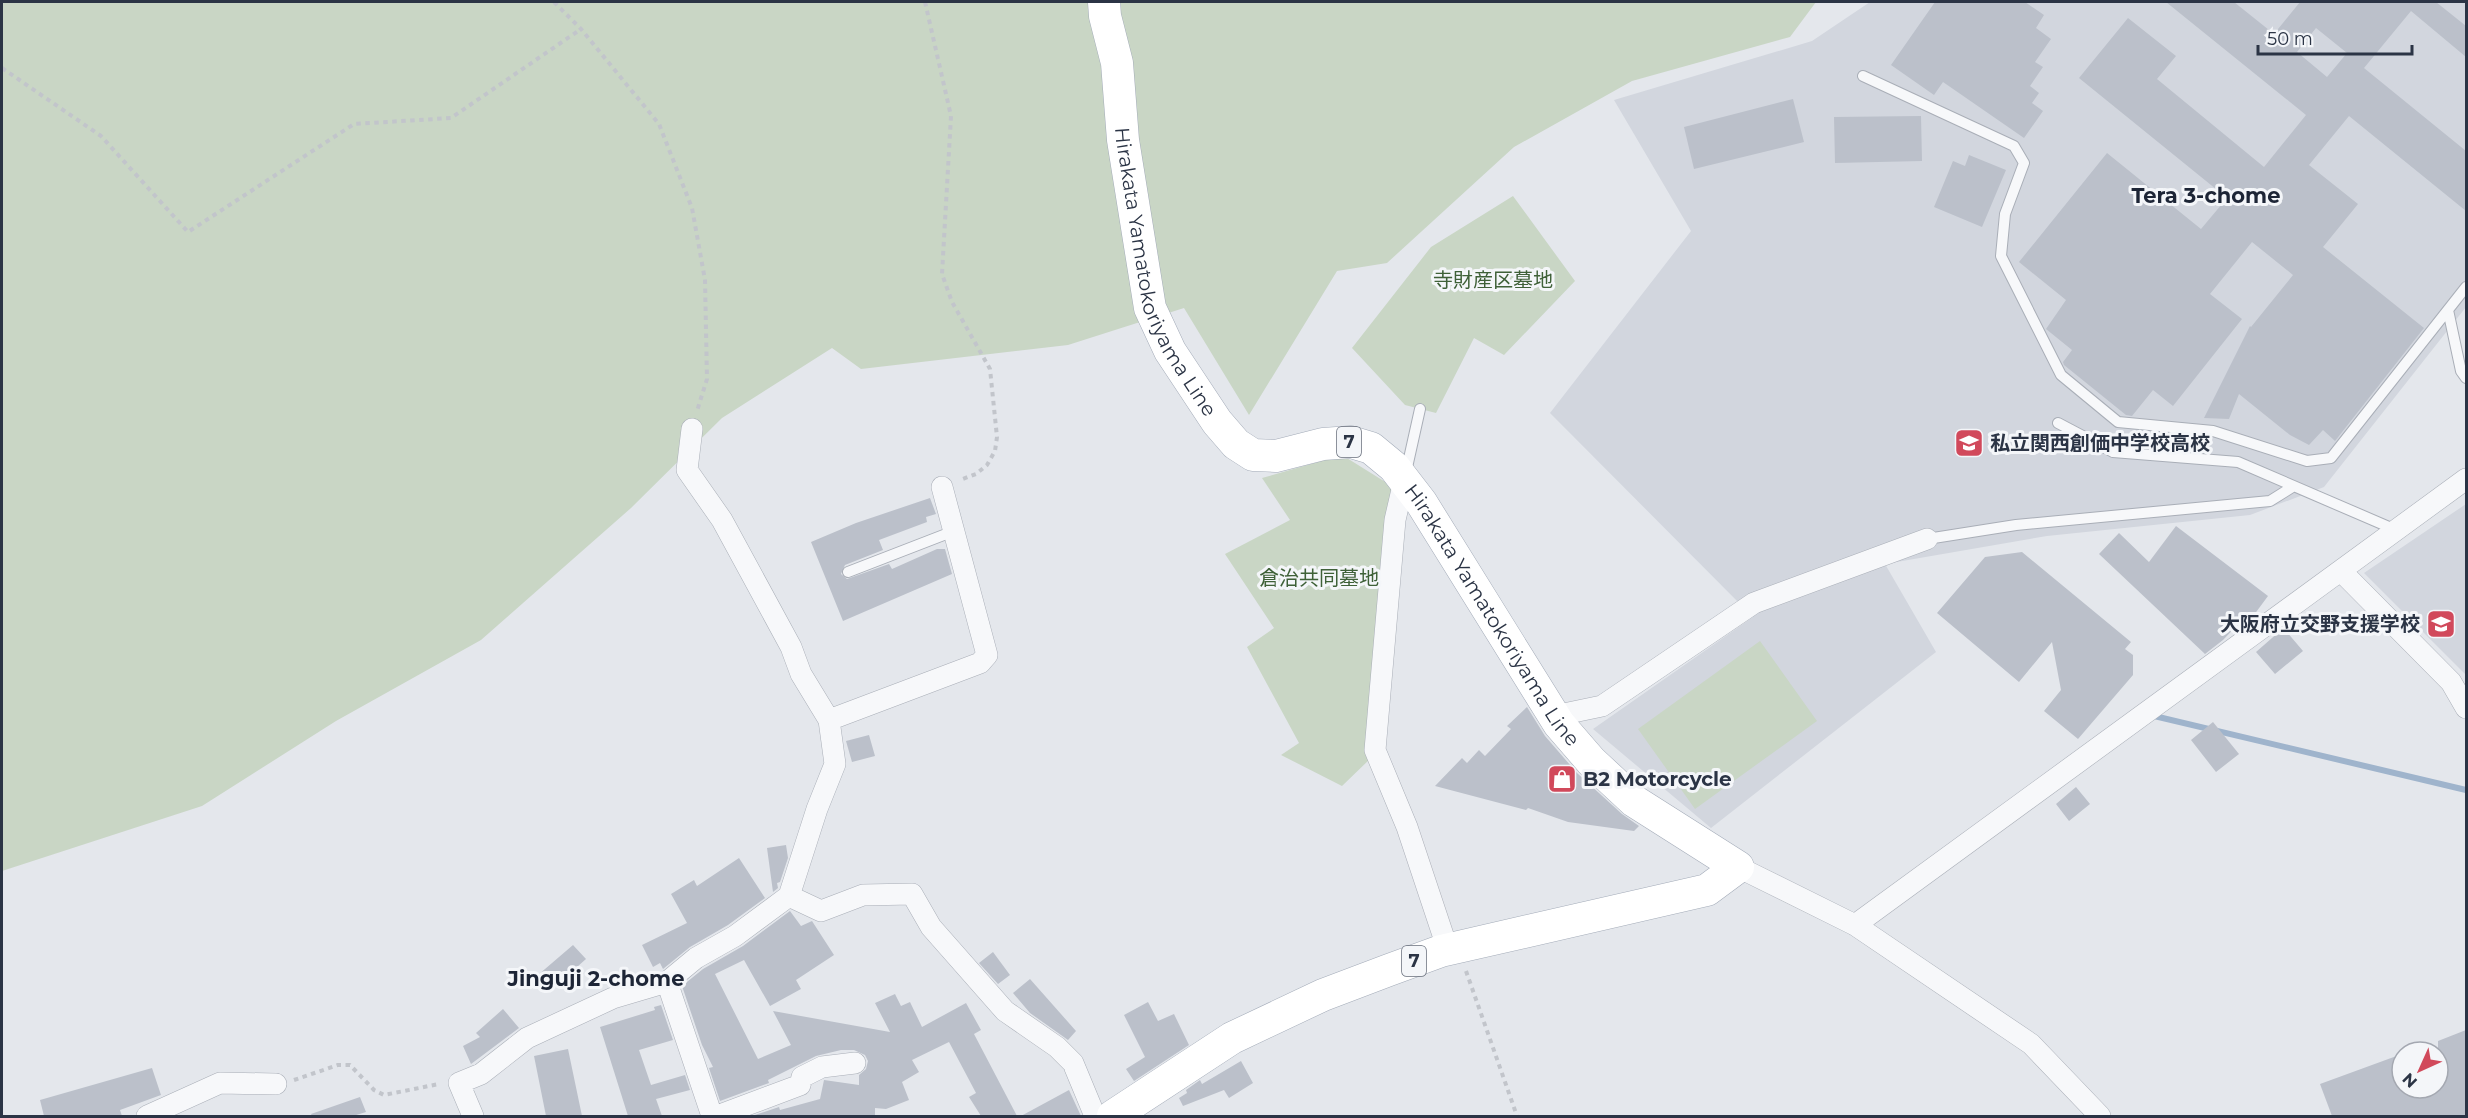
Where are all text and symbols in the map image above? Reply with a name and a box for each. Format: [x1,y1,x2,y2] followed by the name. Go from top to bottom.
[2258,18,2412,56] scale bar
[2267,28,2313,50] text: 50 m
[1110,126,1222,421] street label: Hirakata Yamatokoriyama Line
[2131,183,2281,208] district label: Tera 3-chome
[1433,268,1553,292] park label: 寺財産区墓地
[1337,427,1361,457] road number: 7
[1953,427,1985,459] school or university icon: 私立関西創価中学校高校
[1990,431,2210,455] place label: 私立関西創価中学校高校
[1400,479,1585,751] street label: Hirakata Yamatokoriyama Line
[1259,566,1379,590] park label: 倉治共同墓地
[2425,608,2457,640] school or university icon: 大阪府立交野支援学校
[2220,612,2420,636] place label: 大阪府立交野支援学校
[1546,763,1578,795] shop icon: B2 Motorcycle
[1583,767,1732,791] place label: B2 Motorcycle
[1402,946,1426,976] road number: 7
[507,966,684,991] district label: Jinguji 2-chome
[2390,1040,2450,1100] north arrow
[2398,1069,2421,1092] text: N

